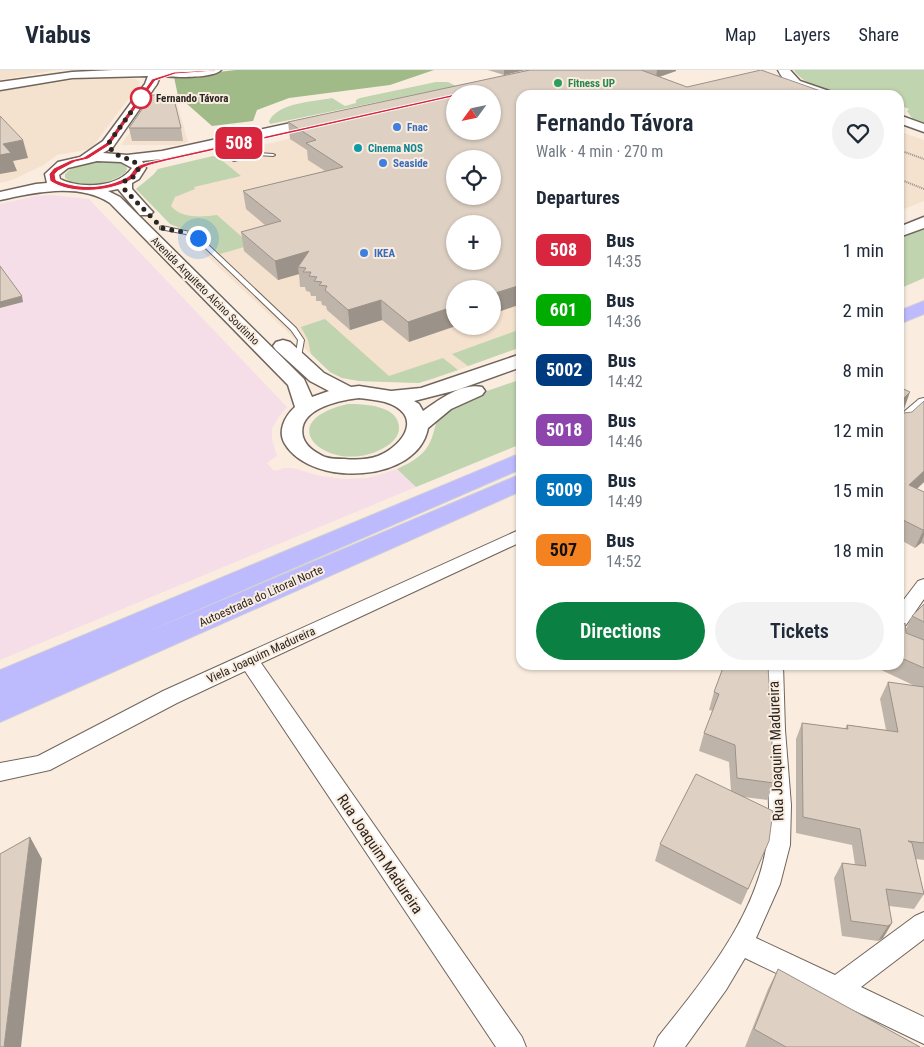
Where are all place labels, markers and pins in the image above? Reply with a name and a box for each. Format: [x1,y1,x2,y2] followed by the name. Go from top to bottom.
[552,77,564,89] marker: Fitness UP
[568,77,615,90] place label: Fitness UP
[130,87,152,109] marker: Fernando Távora
[156,92,228,105] place label: Fernando Távora
[391,121,403,133] marker: Fnac
[407,121,428,134] place label: Fnac
[352,142,364,154] marker: Cinema NOS
[368,142,423,155] place label: Cinema NOS
[377,157,389,169] marker: Seaside
[393,157,428,170] place label: Seaside
[358,247,370,259] marker: IKEA
[374,247,395,260] place label: IKEA

